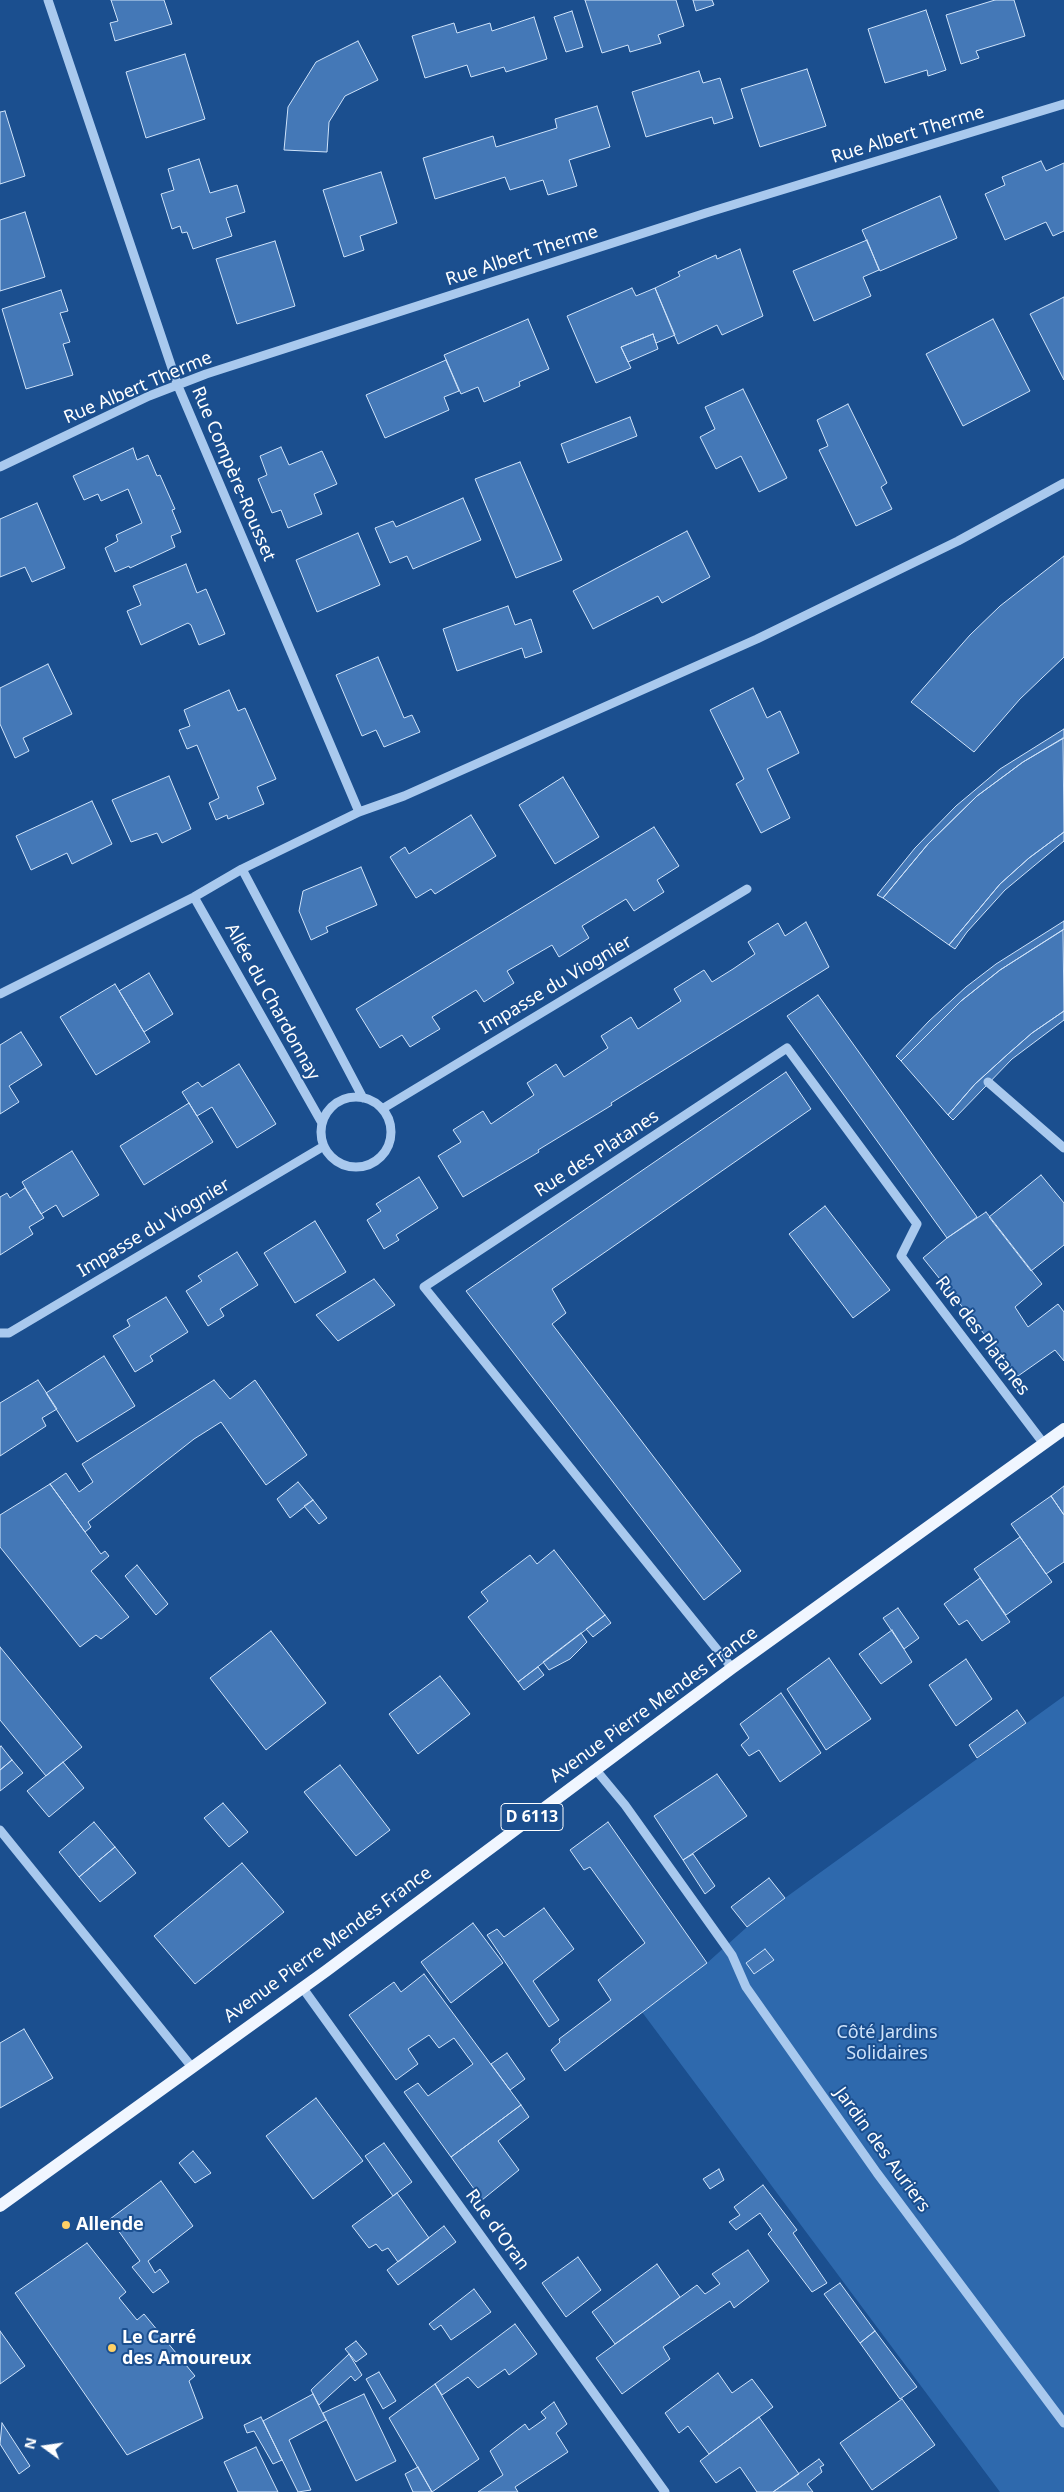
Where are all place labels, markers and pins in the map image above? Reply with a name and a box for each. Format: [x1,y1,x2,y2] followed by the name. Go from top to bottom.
[76,2214,144,2236] place label: Allende
[60,2219,72,2231] marker: Allende
[122,2327,251,2370] place label: Le Carré des Amoureux
[106,2342,118,2354] marker: Le Carré des Amoureux

